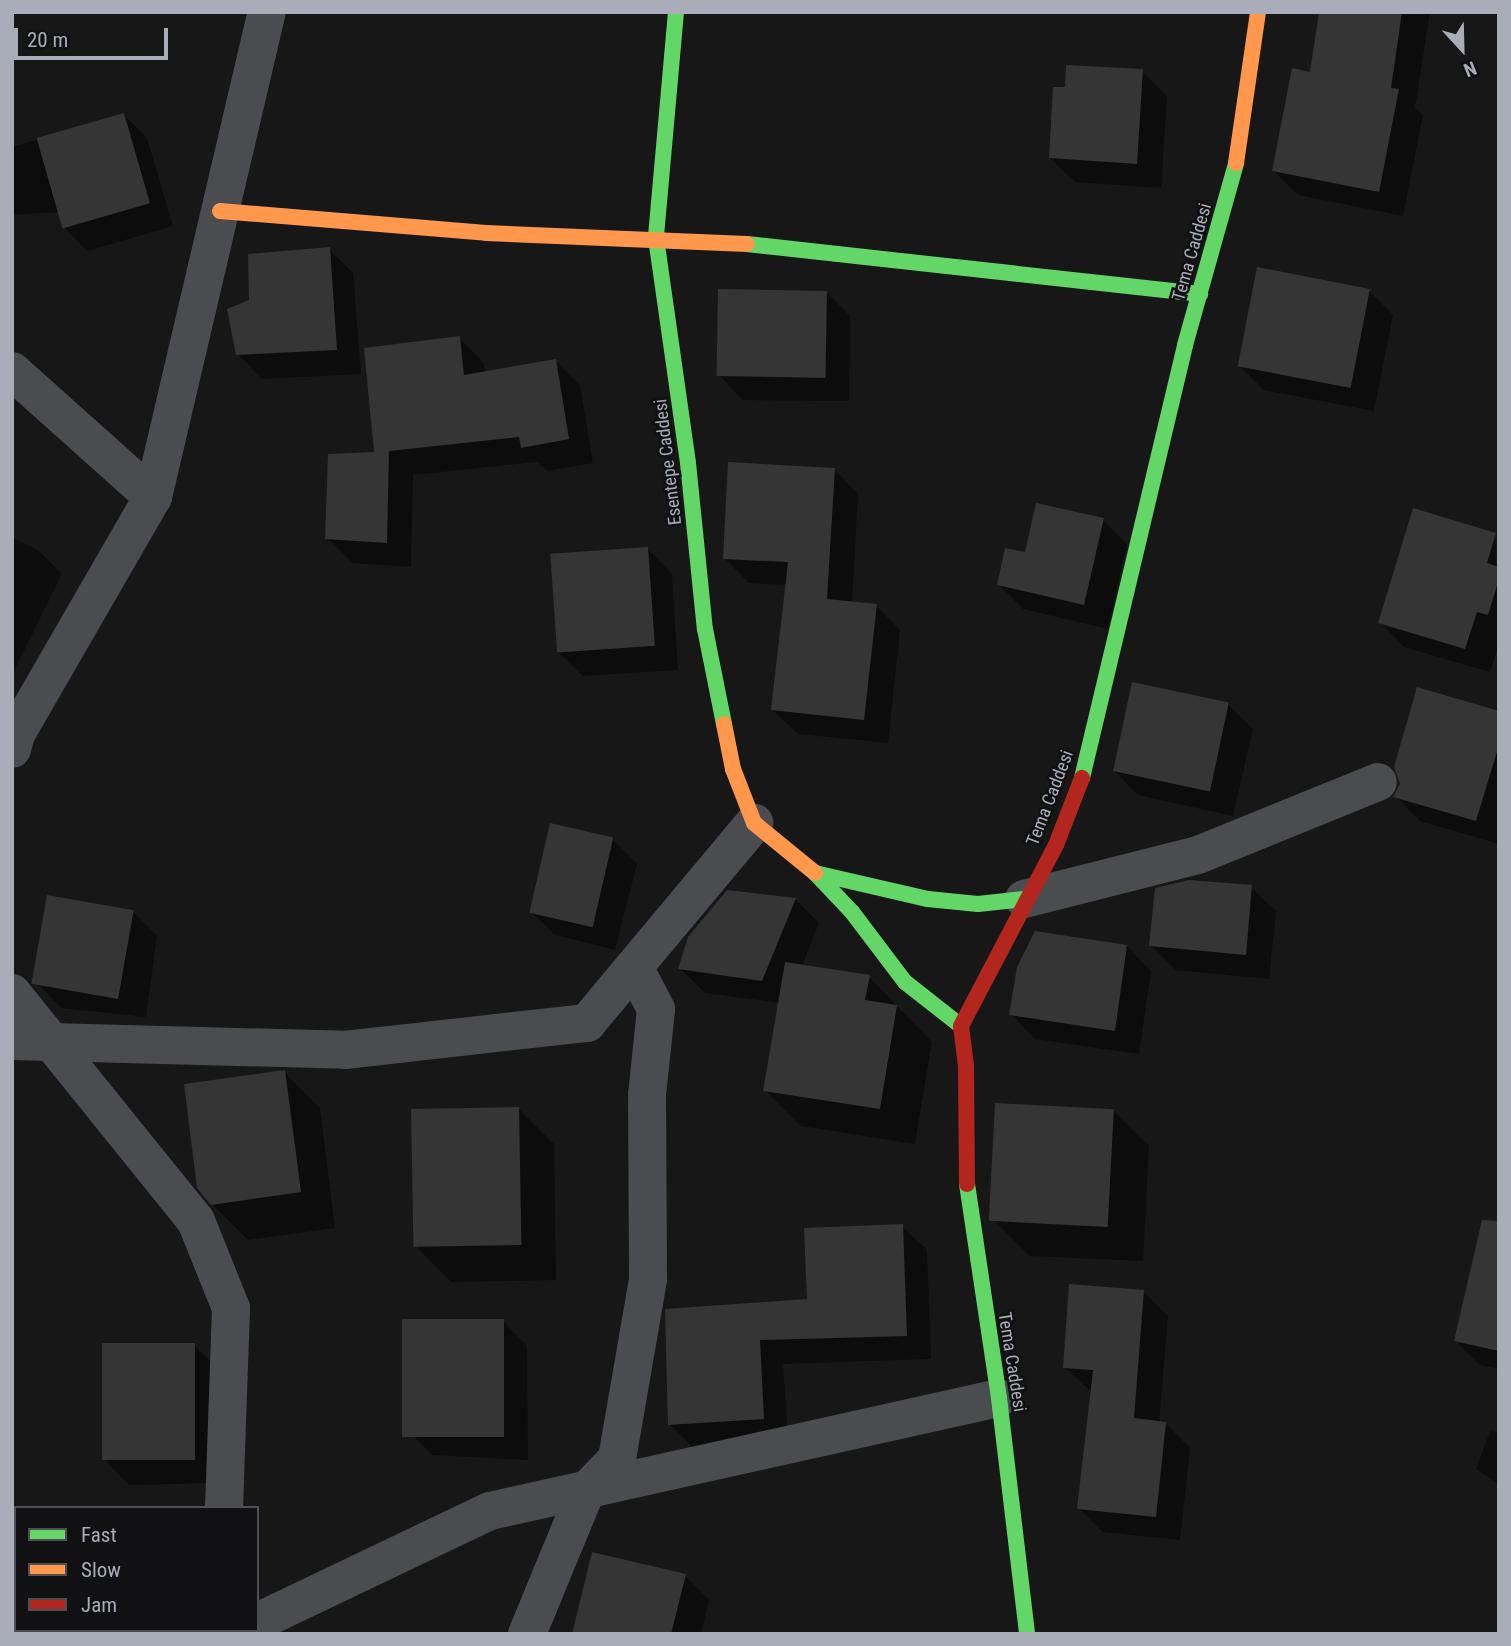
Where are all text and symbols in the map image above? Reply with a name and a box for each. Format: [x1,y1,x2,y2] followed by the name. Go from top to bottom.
[18,14,172,58] scale bar
[1427,14,1497,84] north arrow
[27,28,68,52] text: 20 m
[1460,56,1480,82] text: N
[1168,201,1216,303] street label: Tema Caddesi
[650,398,686,526] street label: Esentepe Caddesi
[1022,747,1078,849] street label: Tema Caddesi
[993,1311,1031,1413] street label: Tema Caddesi
[14,1506,259,1632] legend
[81,1523,117,1547] text: Fast
[81,1558,121,1582] text: Slow
[81,1593,117,1617] text: Jam

